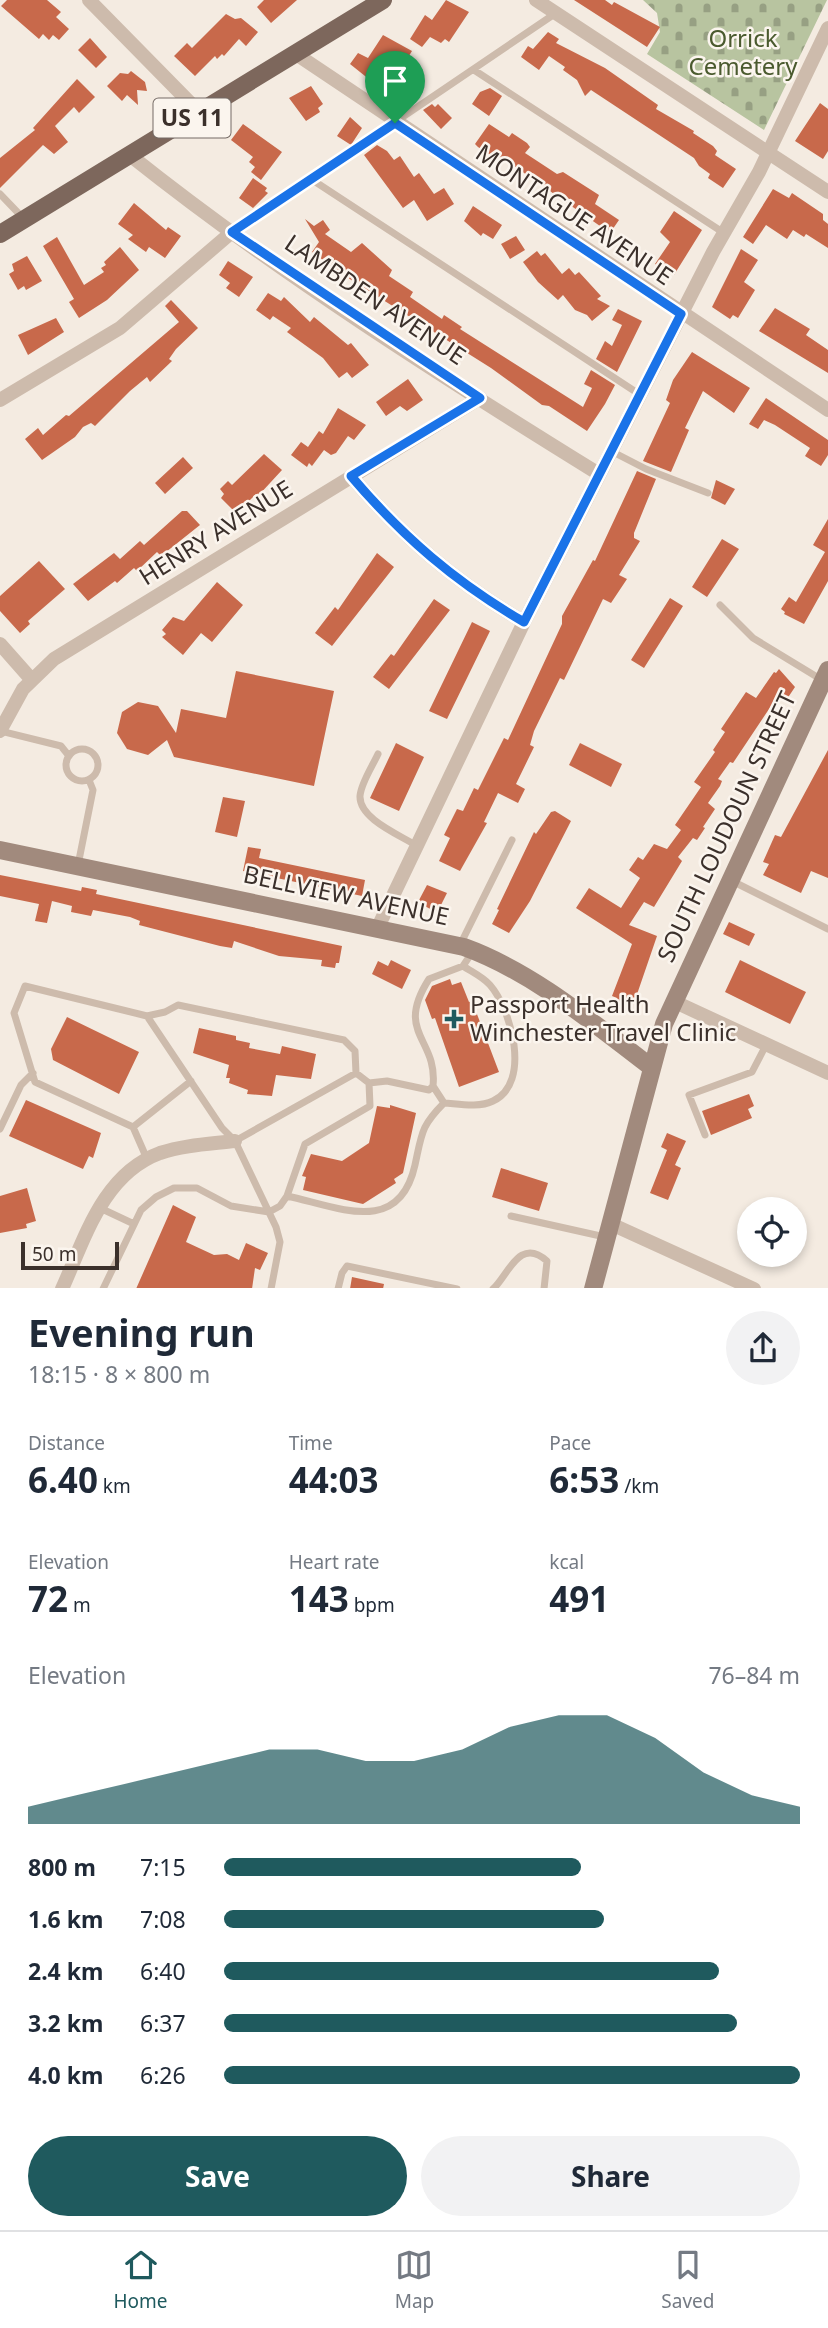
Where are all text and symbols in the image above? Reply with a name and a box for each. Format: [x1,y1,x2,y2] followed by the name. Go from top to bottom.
[688,21,798,82] park label: Orrick Cemetery
[365,51,425,123] pin
[376,62,414,100] icon: arrive
[154,99,230,138] road number: US 11
[470,135,680,292] street label: MONTAGUE AVENUE
[279,226,473,372] street label: LAMBDEN AVENUE
[132,471,298,592] street label: HENRY AVENUE
[648,685,803,967] street label: SOUTH LOUDOUN STREET
[241,857,452,932] street label: BELLVIEW AVENUE
[470,987,736,1048] place label: Passport Health Winchester Travel Clinic
[444,1009,464,1029] marker: Passport Health Winchester Travel Clinic
[737,1197,807,1267] map controls
[737,1197,807,1267] button: locate
[21,1240,119,1271] scale bar
[32,1241,76,1267] text: 50 m
[28,1306,255,1358] text: Evening run
[726,1311,800,1385] button: share
[28,1358,210,1390] text: 18:15 · 8 × 800 m
[28,1430,105,1456] text: Distance
[289,1430,333,1456] text: Time
[549,1430,591,1456] text: Pace
[28,1456,98,1503] text: 6.40
[289,1456,379,1503] text: 44:03
[549,1456,619,1503] text: 6:53
[98,1473,131,1499] text: km
[619,1473,659,1499] text: /km
[28,1549,109,1575] text: Elevation
[289,1549,379,1575] text: Heart rate
[549,1549,584,1575] text: kcal
[28,1575,68,1622] text: 72
[289,1575,349,1622] text: 143
[549,1575,609,1622] text: 491
[68,1592,91,1618] text: m
[349,1592,395,1618] text: bpm
[28,1659,126,1691] text: Elevation
[708,1659,800,1691] text: 76–84 m
[28,1851,96,1883] text: 800 m
[140,1851,186,1883] text: 7:15
[28,1903,103,1935] text: 1.6 km
[140,1903,186,1935] text: 7:08
[28,1955,103,1987] text: 2.4 km
[140,1955,186,1987] text: 6:40
[28,2007,103,2039] text: 3.2 km
[140,2007,186,2039] text: 6:37
[28,2059,103,2091] text: 4.0 km
[140,2059,186,2091] text: 6:26
[28,2136,407,2216] button: Save
[421,2136,800,2216] button: Share
[114,2246,168,2314] tab: Home
[395,2246,434,2314] tab: Map
[661,2246,714,2314] tab: Saved

